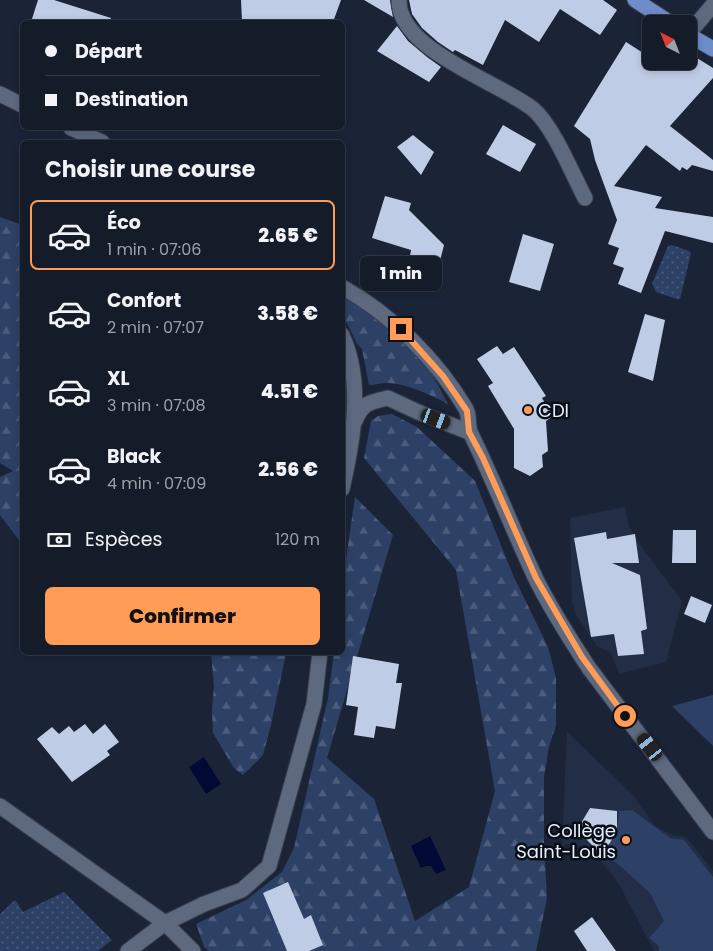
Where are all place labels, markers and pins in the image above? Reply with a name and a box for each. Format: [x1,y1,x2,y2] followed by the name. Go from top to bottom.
[538,398,569,423] place label: CDI
[522,404,534,416] marker: CDI
[516,818,616,864] place label: Collège Saint-Louis
[620,834,632,846] marker: Collège Saint-Louis

